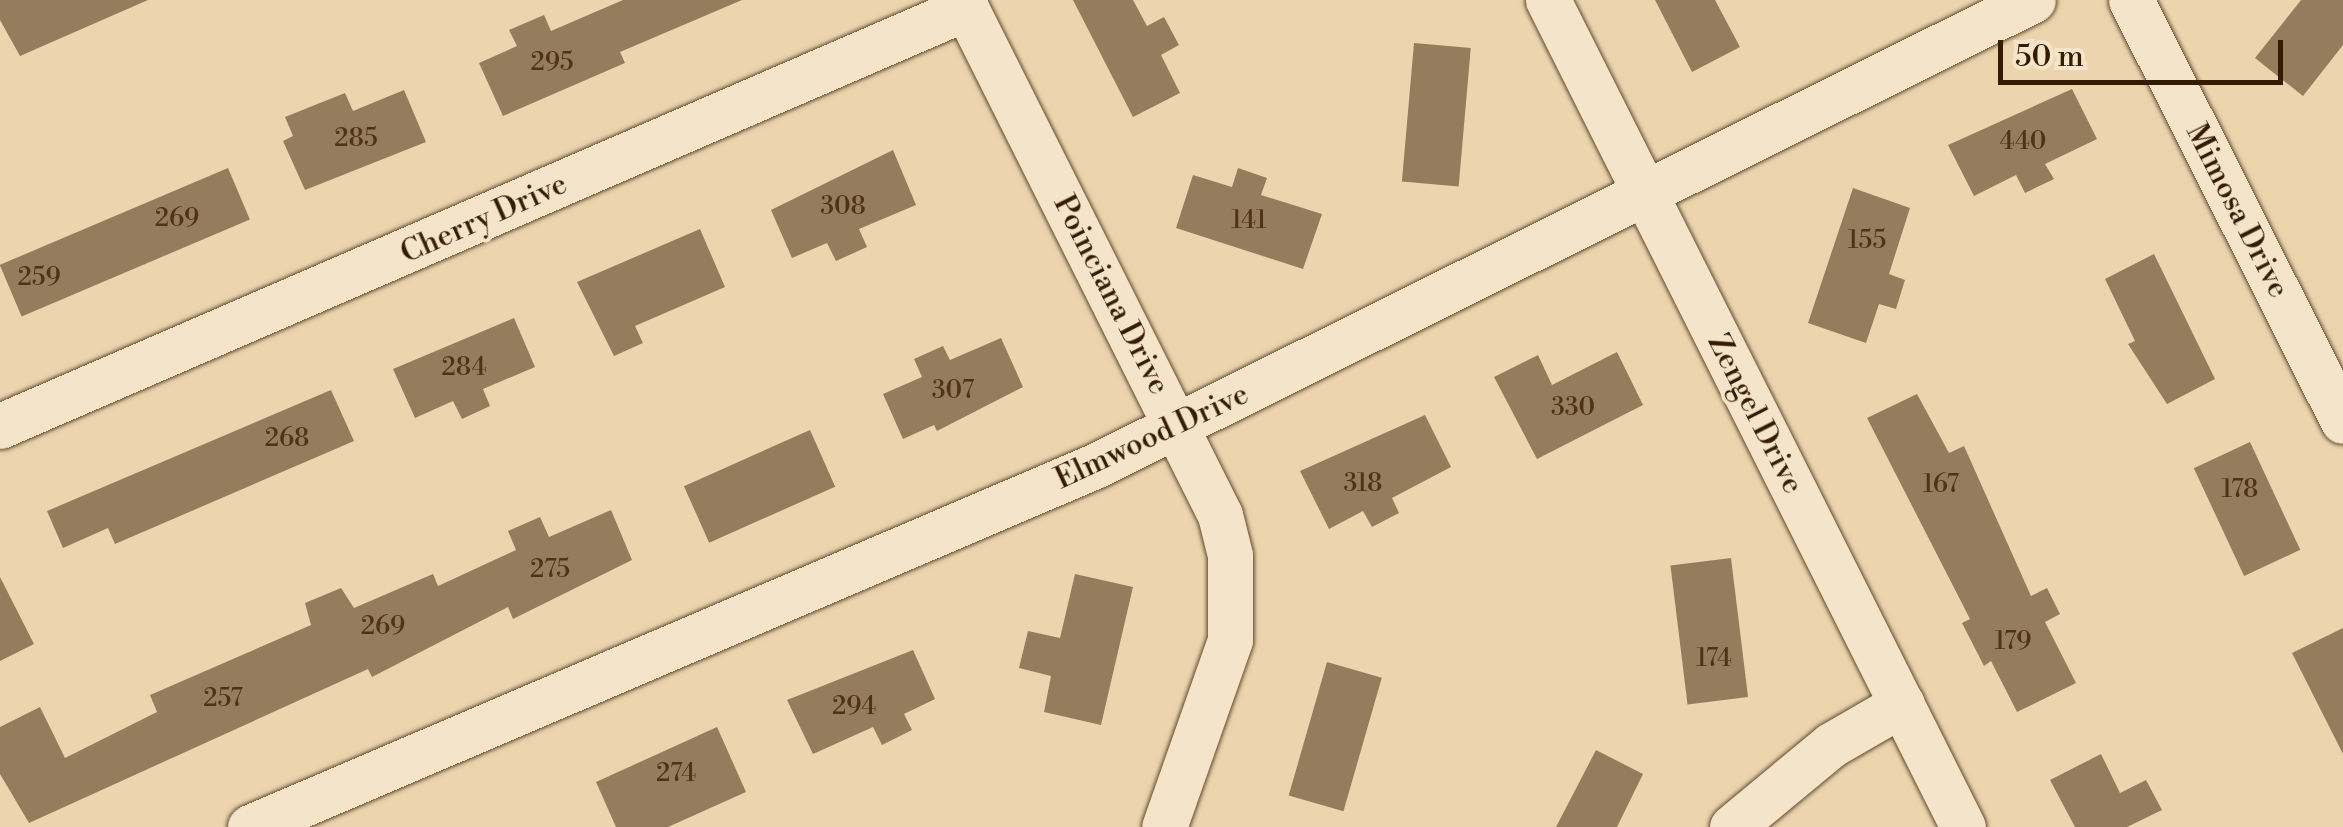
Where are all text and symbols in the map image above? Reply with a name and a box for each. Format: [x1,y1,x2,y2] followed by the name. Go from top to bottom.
[2003,20,2288,82] scale bar
[2015,38,2084,76] text: 50 m
[530,48,574,78] house number: 295
[2178,118,2296,304] street label: Mimosa Drive
[334,124,378,154] house number: 285
[2000,127,2046,157] house number: 440
[395,166,573,272] street label: Cherry Drive
[1045,189,1177,401] street label: Poinciana Drive
[820,192,866,222] house number: 308
[155,204,199,234] house number: 269
[1231,206,1267,236] house number: 141
[1848,226,1886,256] house number: 155
[17,263,61,293] house number: 259
[1699,328,1811,500] street label: Zengel Drive
[442,353,486,383] house number: 284
[932,376,974,406] house number: 307
[1049,376,1255,498] street label: Elmwood Drive
[1551,393,1595,423] house number: 330
[265,424,309,454] house number: 268
[1344,469,1382,499] house number: 318
[1923,470,1959,500] house number: 167
[2222,475,2258,505] house number: 178
[530,555,570,585] house number: 275
[361,612,405,642] house number: 269
[1995,627,2031,657] house number: 179
[1696,644,1732,674] house number: 174
[203,684,243,714] house number: 257
[832,692,876,722] house number: 294
[656,759,696,789] house number: 274

